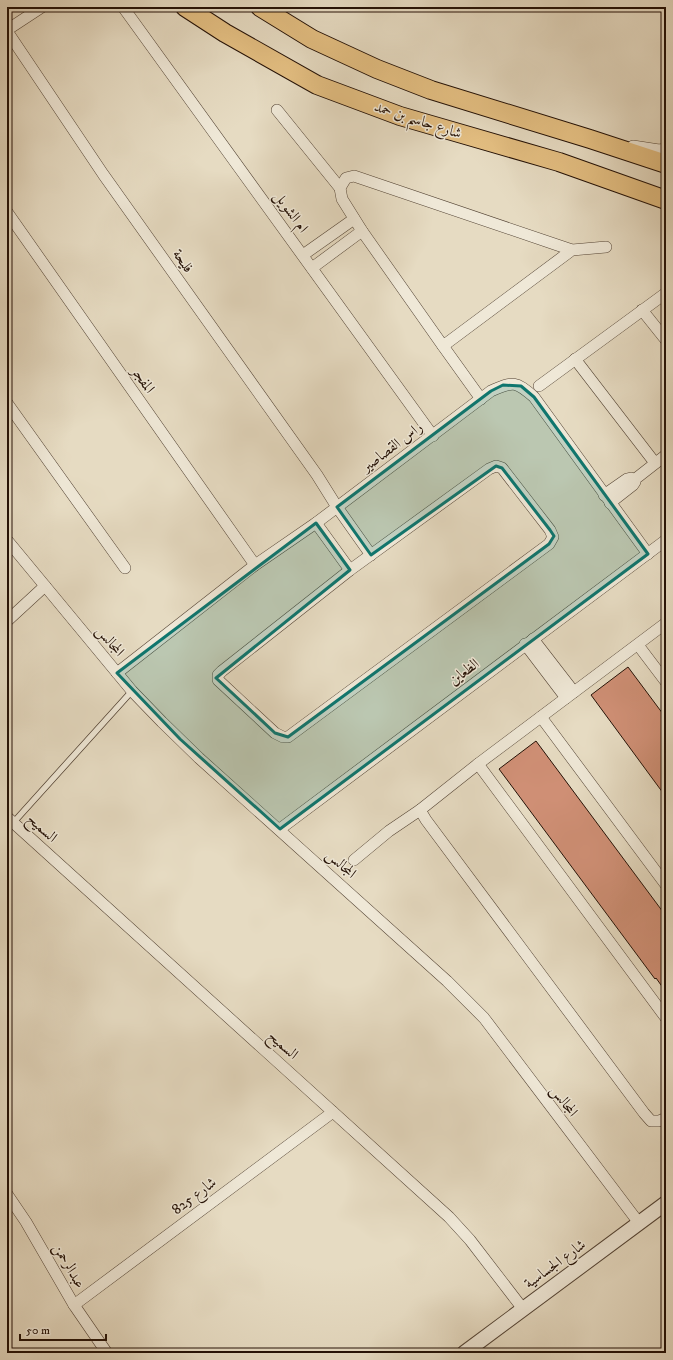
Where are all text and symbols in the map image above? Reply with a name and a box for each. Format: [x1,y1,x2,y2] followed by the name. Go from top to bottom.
[370,97,464,148] street label: شارع جاسم بن حمد
[267,187,313,238] street label: ام الشويل
[168,245,198,277] street label: فليحة
[126,361,159,397] street label: المفجر
[356,418,426,477] street label: راس القصاصير
[91,621,129,661] street label: المجالس
[445,654,483,690] street label: الظعاين
[20,809,61,850] street label: السميح
[322,845,360,883] street label: المجالس
[261,1026,302,1067] street label: السميح
[546,1081,582,1121] street label: المجالس
[168,1173,222,1221] street label: شارع 825
[520,1235,591,1295] street label: شارع الجساسية
[49,1240,89,1292] street label: عبدالرحمن
[20,1316,106,1342] scale bar
[26,1323,50,1338] text: 50 m

